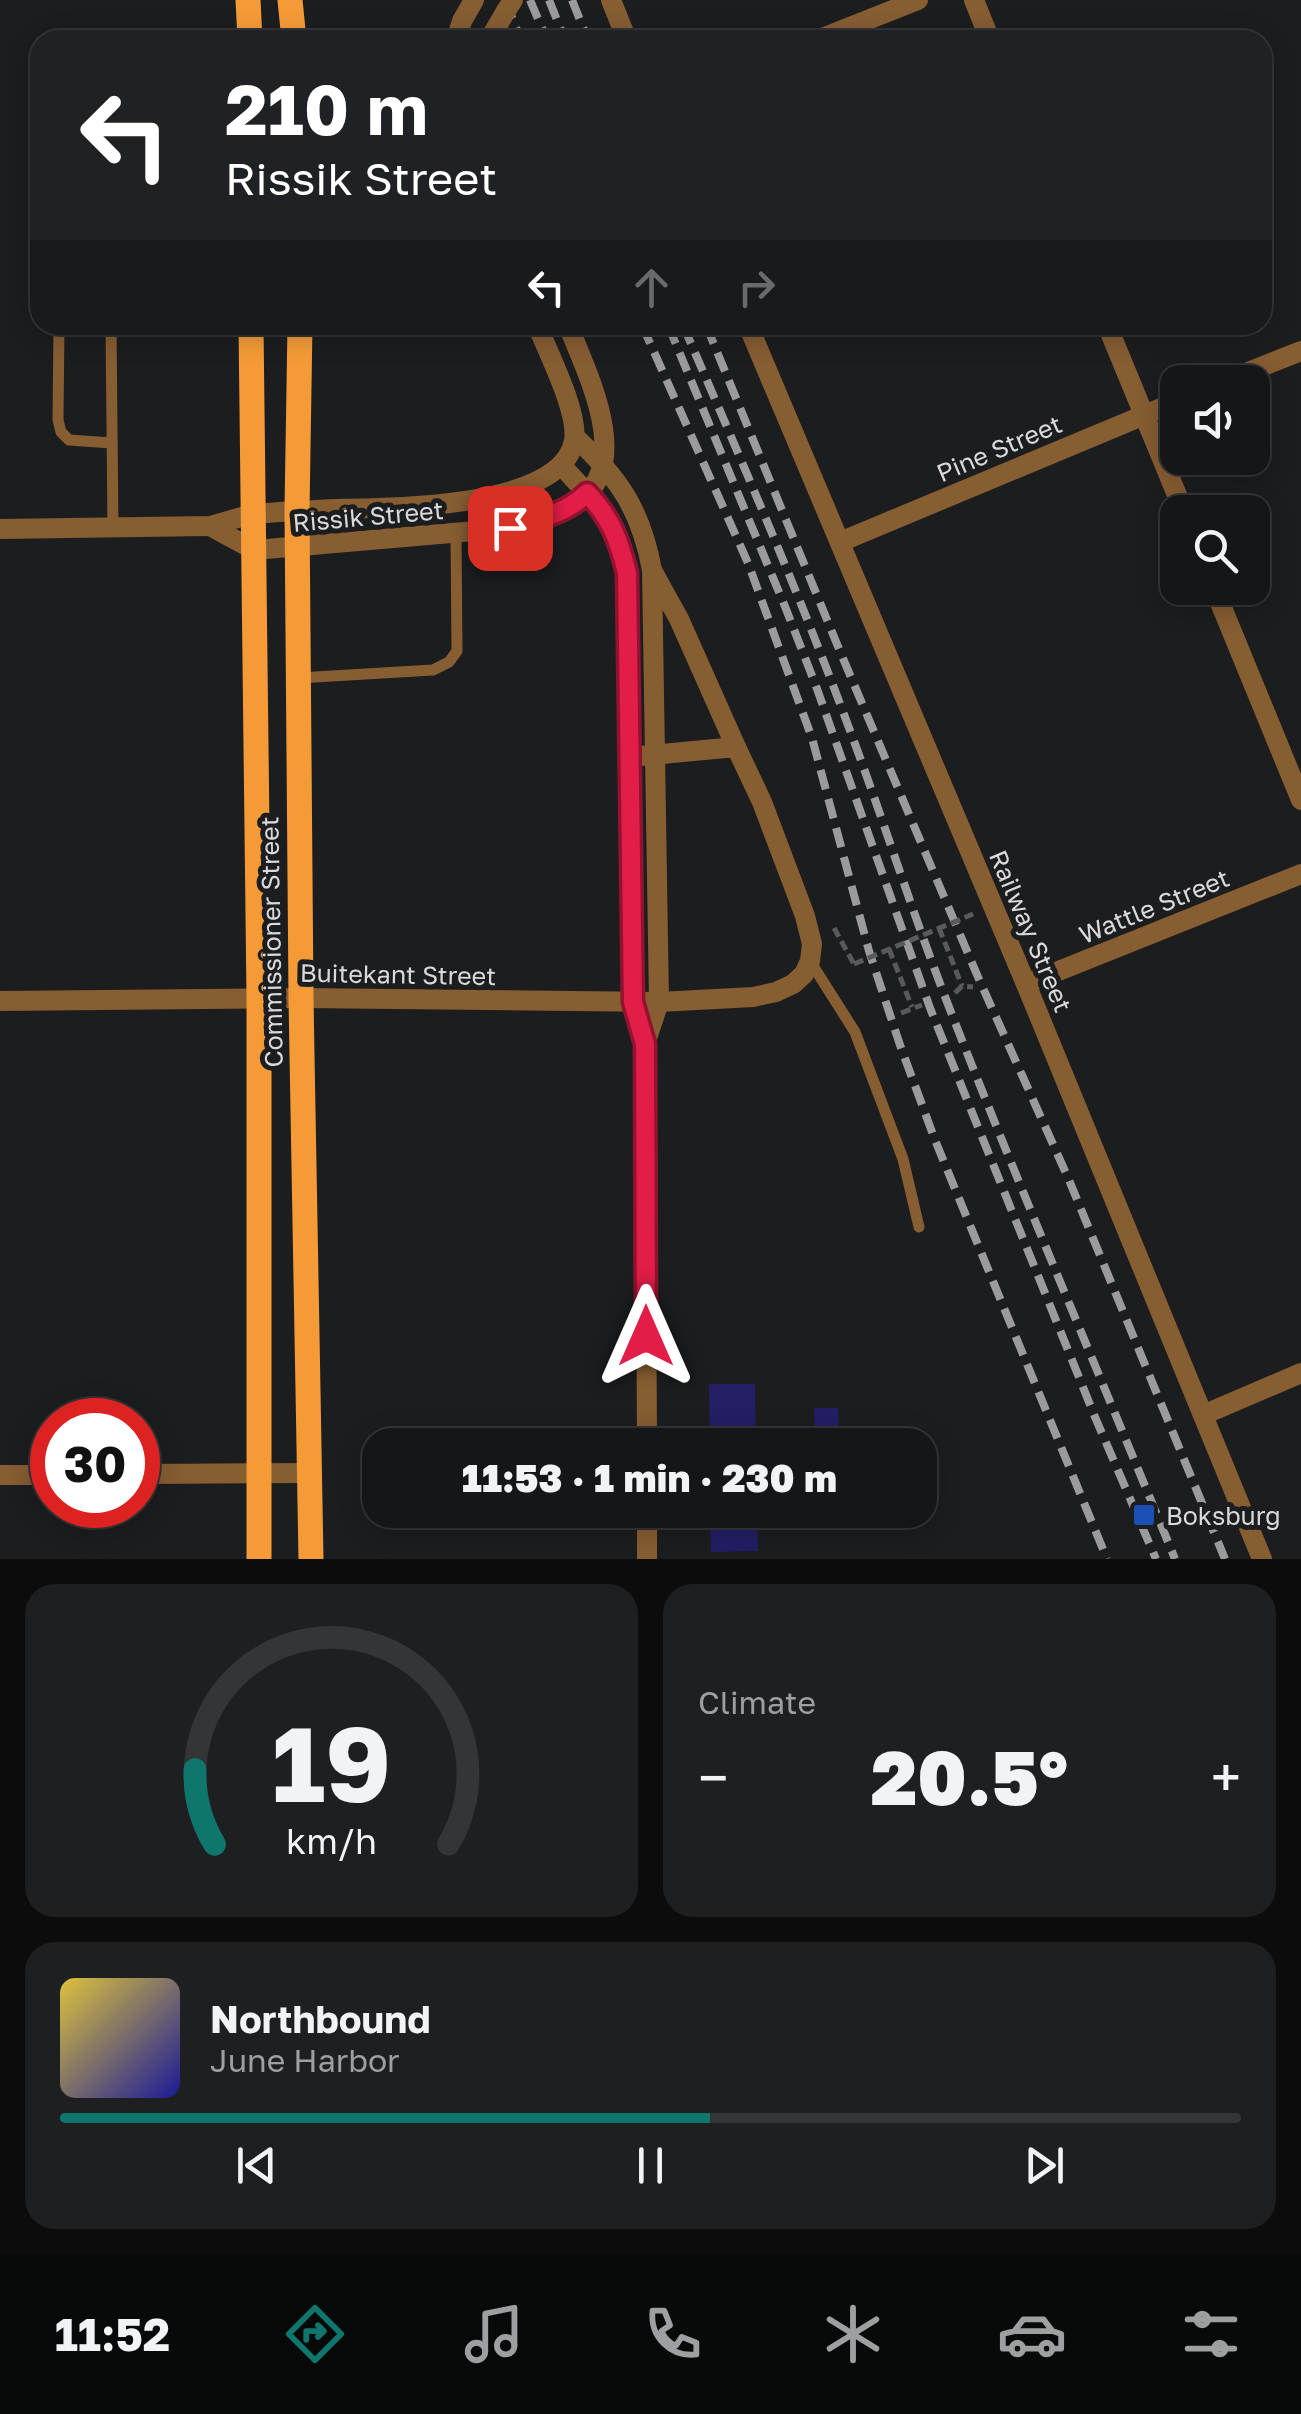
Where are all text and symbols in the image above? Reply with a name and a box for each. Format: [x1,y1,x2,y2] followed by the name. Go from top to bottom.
[225,66,428,150] text: 210 m
[60,70,190,200] icon: left
[225,151,497,205] text: Rissik Street
[519,260,574,315] icon: left
[624,260,679,315] icon: ahead
[729,260,784,315] icon: right
[1160,365,1270,605] map controls
[1160,365,1270,475] button: sound
[932,408,1066,488] street label: Pine Street
[468,486,553,571] pin
[291,494,445,538] street label: Rissik Street
[1160,495,1270,605] button: search
[483,501,538,556] icon: arrive
[253,816,289,1068] street label: Commissioner Street
[983,845,1079,1017] street label: Railway Street
[1074,862,1234,950] street label: Wattle Street
[300,957,496,991] street label: Buitekant Street
[594,1284,698,1388] position arrow
[30,1398,160,1528] speed limit sign: 30
[462,1455,837,1500] text: 11:53 · 1 min · 230 m
[1166,1500,1281,1531] place label: Boksburg
[1131,1502,1157,1528] marker: Boksburg
[698,1683,816,1721] text: Climate
[272,1700,391,1825] text: 19
[871,1731,1068,1822] text: 20.5°
[698,1744,728,1810] text: −
[1211,1744,1241,1810] text: +
[286,1819,377,1862] text: km/h
[210,1996,431,2041] text: Northbound
[210,2041,400,2079] text: June Harbor
[229,2138,284,2193] icon: previous
[623,2138,678,2193] icon: pause
[1017,2138,1072,2193] icon: next
[280,2299,350,2369] icon: directions
[459,2299,529,2369] icon: music
[638,2299,708,2369] icon: phone
[818,2299,888,2369] icon: climate
[997,2299,1067,2369] icon: car
[1176,2299,1246,2369] icon: filters
[55,2307,170,2361] text: 11:52

